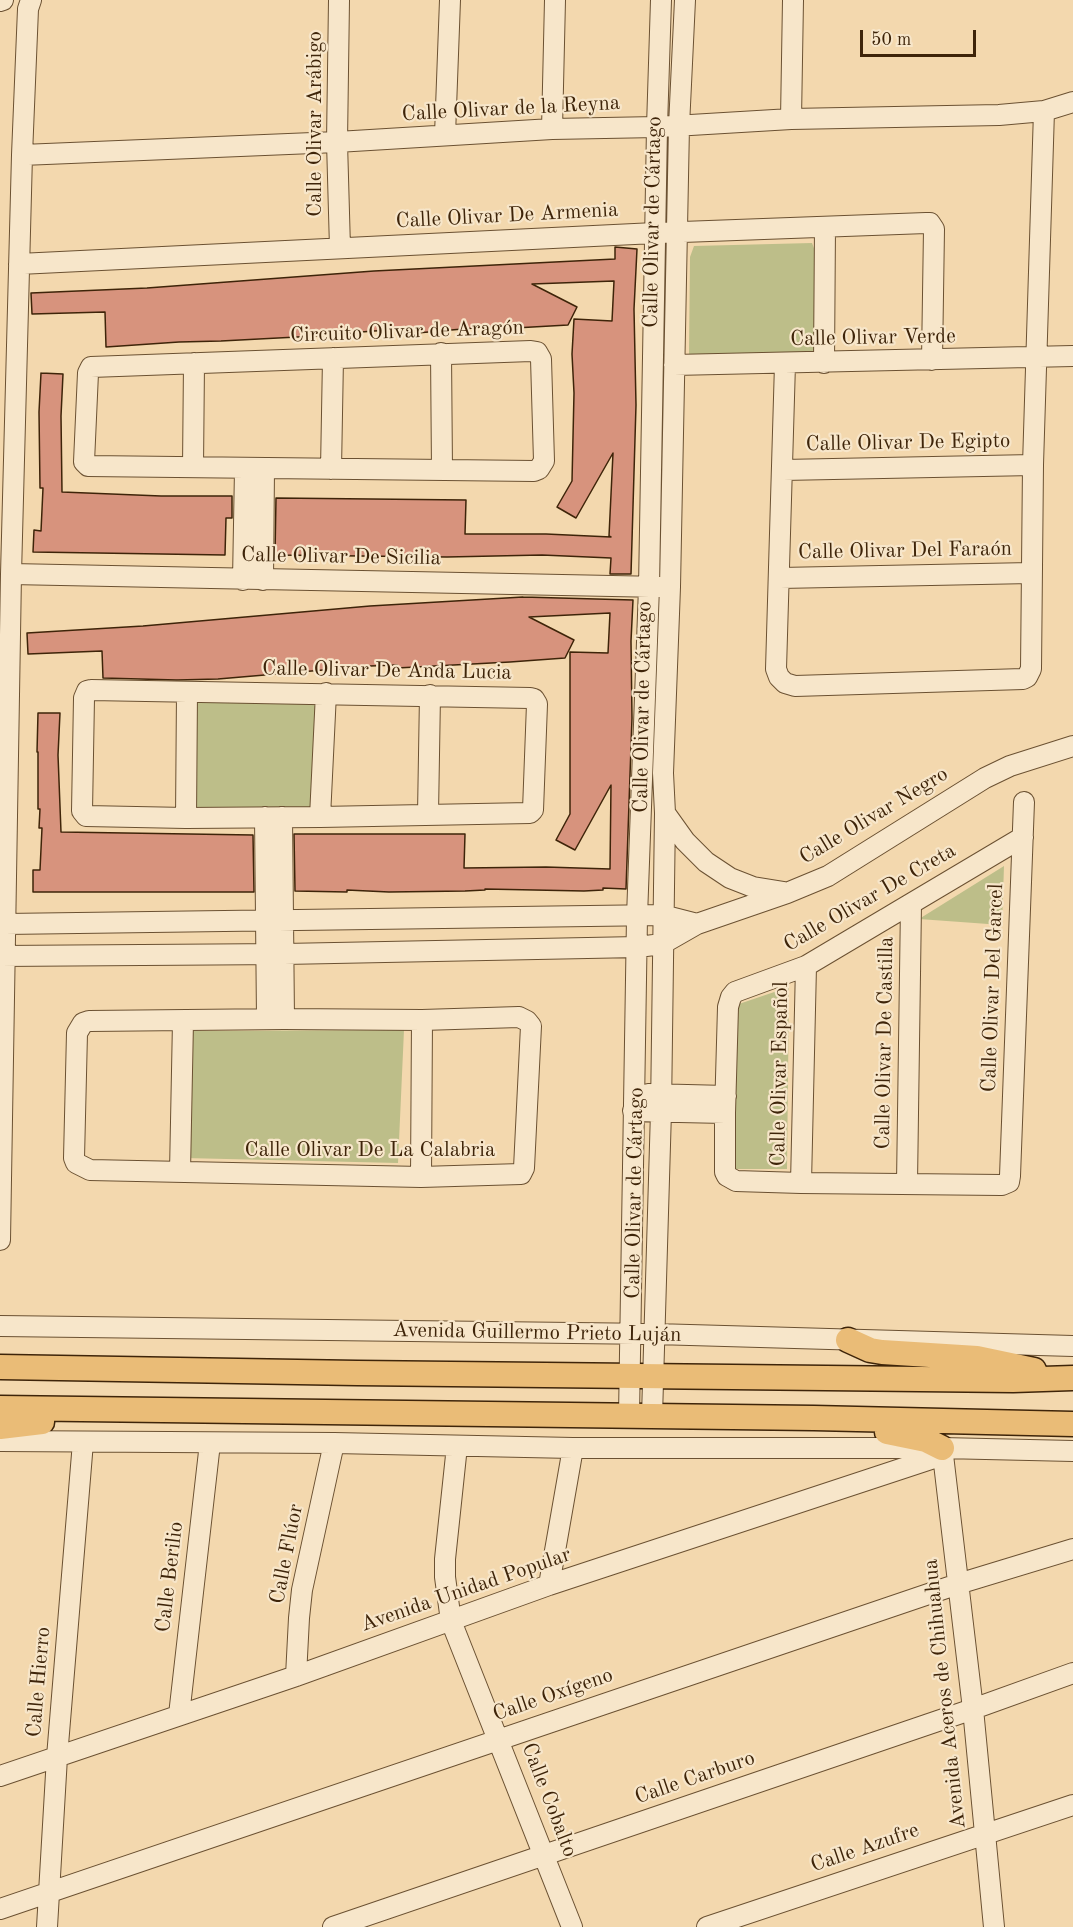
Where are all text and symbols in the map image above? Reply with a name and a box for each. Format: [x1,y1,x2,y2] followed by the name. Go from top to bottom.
[863,18,978,56] scale bar
[302,31,328,217] street label: Calle Olivar Arábigo
[871,31,911,49] text: 50 m
[401,91,621,127] street label: Calle Olivar de la Reyna
[639,116,667,328] street label: Calle Olivar de Cártago
[395,198,619,234] street label: Calle Olivar De Armenia
[290,315,524,349] street label: Circuito Olivar de Aragón
[790,324,956,352] street label: Calle Olivar Verde
[805,429,1011,457] street label: Calle Olivar De Egipto
[798,537,1012,565] street label: Calle Olivar Del Faraón
[241,543,441,571] street label: Calle Olivar De Sicilia
[629,601,657,813] street label: Calle Olivar de Cártago
[262,656,512,686] street label: Calle Olivar De Anda Lucia
[795,762,953,870] street label: Calle Olivar Negro
[779,838,961,958] street label: Calle Olivar De Creta
[977,883,1009,1093] street label: Calle Olivar Del Garcel
[871,936,899,1150] street label: Calle Olivar De Castilla
[766,981,794,1167] street label: Calle Olivar Español
[621,1087,649,1299] street label: Calle Olivar de Cártago
[245,1137,495,1163] street label: Calle Olivar De La Calabria
[392,1318,682,1348] street label: Avenida Guillermo Prieto Luján
[265,1502,309,1606] street label: Calle Flúor
[151,1520,189,1634] street label: Calle Berilio
[358,1542,574,1638] street label: Avenida Unidad Popular
[918,1558,972,1830] street label: Avenida Aceros de Chihuahua
[22,1626,56,1738] street label: Calle Hierro
[490,1663,616,1727] street label: Calle Oxígeno
[516,1739,582,1861] street label: Calle Cobalto
[632,1746,758,1810] street label: Calle Carburo
[807,1818,923,1878] street label: Calle Azufre

